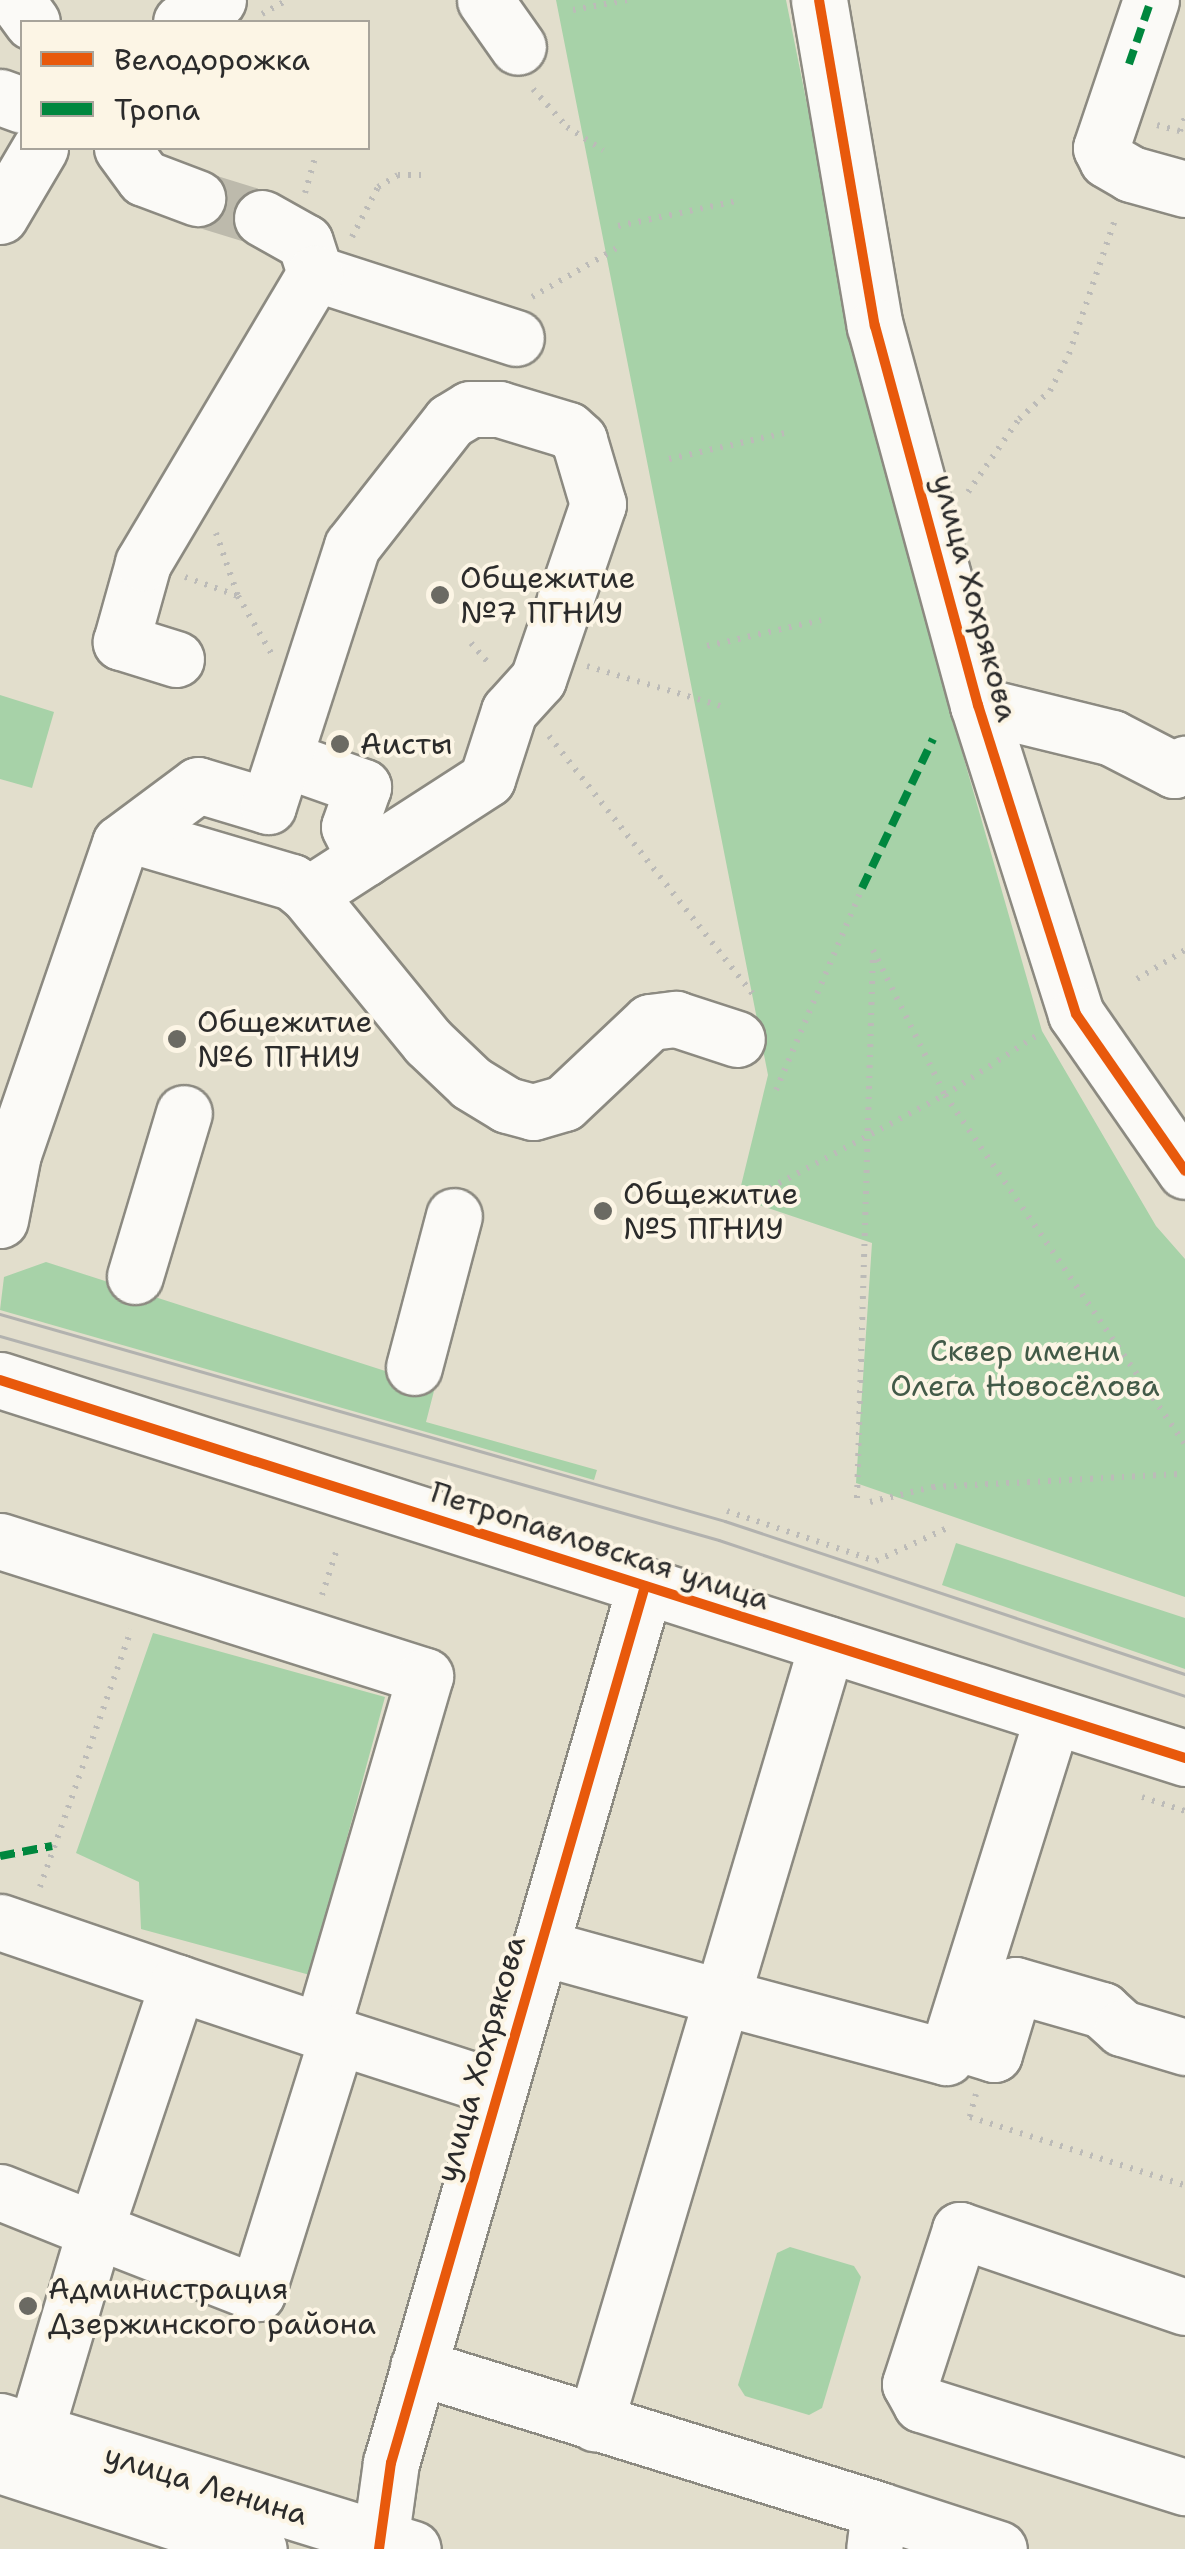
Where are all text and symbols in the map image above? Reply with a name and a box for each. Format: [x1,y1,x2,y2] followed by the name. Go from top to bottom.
[20,20,370,150] legend
[114,39,310,80] text: Велодорожка
[114,89,200,130] text: Тропа
[925,470,1025,726] street label: улица Хохрякова
[460,560,636,630] place label: Общежитие №7 ПГНИУ
[429,584,451,606] marker: Общежитие №7 ПГНИУ
[360,726,452,762] place label: Аисты
[329,733,351,755] marker: Аисты
[197,1004,373,1074] place label: Общежитие №6 ПГНИУ
[166,1028,188,1050] marker: Общежитие №6 ПГНИУ
[623,1176,799,1246] place label: Общежитие №5 ПГНИУ
[592,1200,614,1222] marker: Общежитие №5 ПГНИУ
[890,1333,1160,1404] park label: Сквер имени Олега Новосёлова
[426,1474,774,1618] street label: Петропавловская улица
[429,1932,533,2186] street label: улица Хохрякова
[48,2271,376,2342] place label: Администрация Дзержинского района
[17,2295,39,2317] marker: Администрация Дзержинского района
[100,2437,312,2533] street label: улица Ленина

